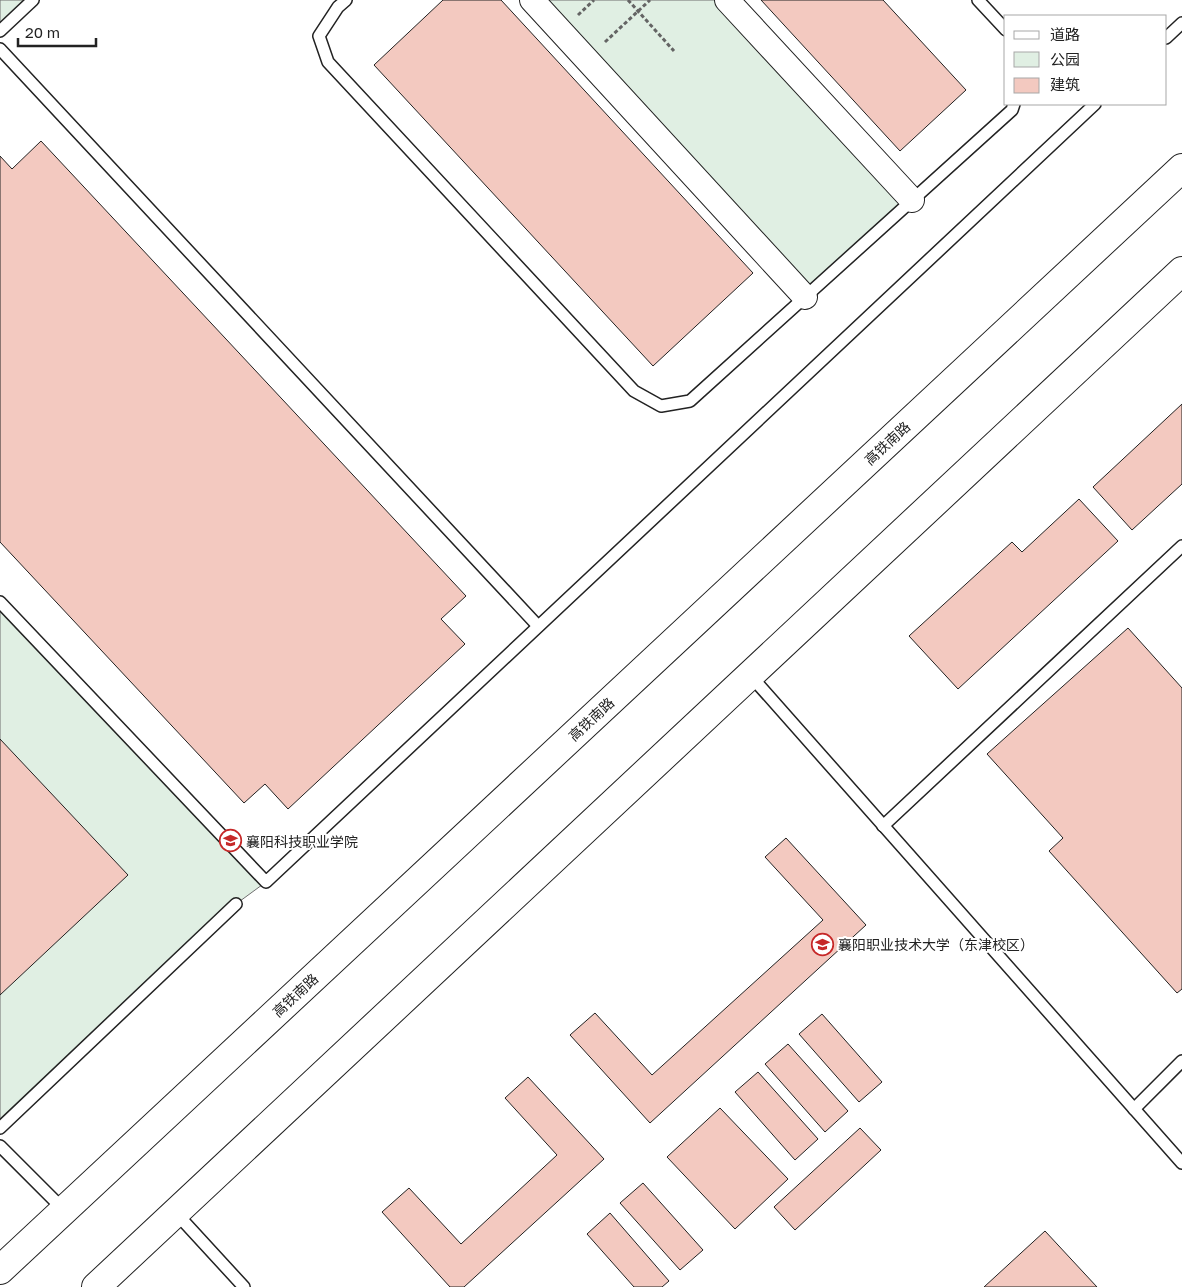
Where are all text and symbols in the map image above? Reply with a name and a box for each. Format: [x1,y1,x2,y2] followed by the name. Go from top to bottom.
[18,15,95,47] scale bar
[1004,15,1167,105] legend
[25,23,60,41] text: 20 m
[1050,25,1080,43] text: 道路
[1050,50,1080,68] text: 公园
[1050,75,1080,93] text: 建筑
[861,418,913,468] street label: 高铁南路
[565,694,617,744] street label: 高铁南路
[218,829,242,853] school or university icon: 襄阳科技职业学院
[246,833,358,850] place label: 襄阳科技职业学院
[810,932,834,956] school or university icon: 襄阳职业技术大学（东津校区）
[838,936,1034,953] place label: 襄阳职业技术大学（东津校区）
[269,970,321,1020] street label: 高铁南路

